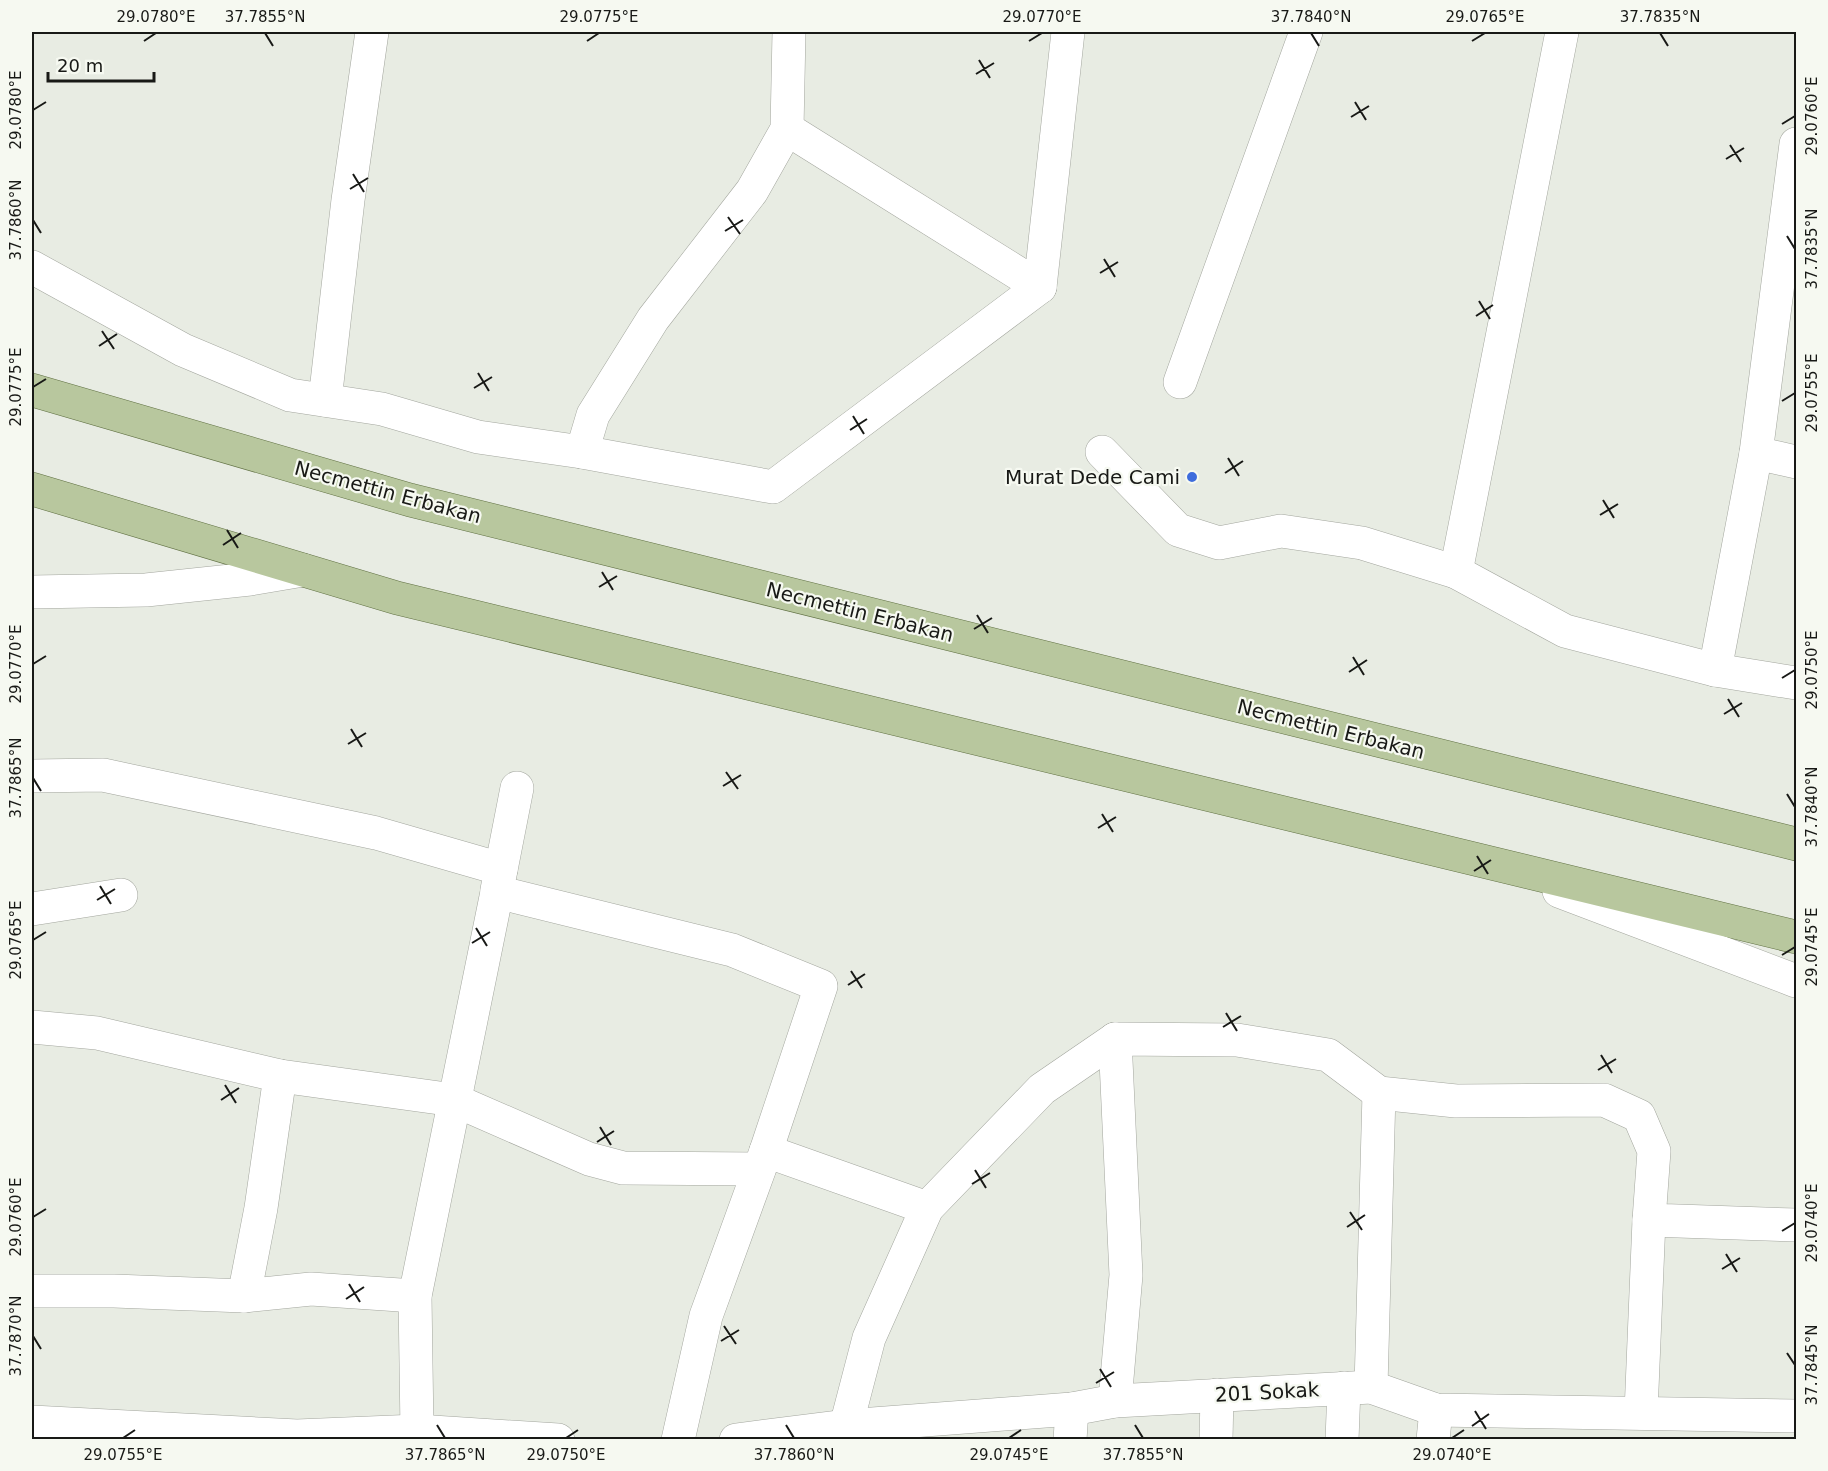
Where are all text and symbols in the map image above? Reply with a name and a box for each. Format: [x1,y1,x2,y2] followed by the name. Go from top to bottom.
[116,8,196,26] text: 29.0780°E
[225,8,305,26] text: 37.7855°N
[559,8,639,26] text: 29.0775°E
[1002,8,1082,26] text: 29.0770°E
[1271,8,1351,26] text: 37.7840°N
[1445,8,1525,26] text: 29.0765°E
[1620,8,1700,26] text: 37.7835°N
[48,45,154,83] scale bar
[57,55,103,76] text: 20 m
[7,70,25,150] text: 29.0780°E
[1803,76,1821,156] text: 29.0760°E
[7,180,25,260] text: 37.7860°N
[1803,209,1821,289] text: 37.7835°N
[7,347,25,427] text: 29.0775°E
[1803,353,1821,433] text: 29.0755°E
[292,456,484,528] street label: Necmettin Erbakan
[1005,465,1180,489] place label: Murat Dede Cami
[1185,470,1199,484] marker: Murat Dede Cami
[764,577,956,647] street label: Necmettin Erbakan
[7,624,25,704] text: 29.0770°E
[1803,630,1821,710] text: 29.0750°E
[1235,694,1427,764] street label: Necmettin Erbakan
[7,738,25,818] text: 37.7865°N
[1803,767,1821,847] text: 37.7840°N
[7,900,25,980] text: 29.0765°E
[1803,907,1821,987] text: 29.0745°E
[7,1177,25,1257] text: 29.0760°E
[1803,1183,1821,1263] text: 29.0740°E
[7,1296,25,1376] text: 37.7870°N
[1803,1325,1821,1405] text: 37.7845°N
[1214,1377,1320,1407] street label: 201 Sokak
[83,1446,163,1464] text: 29.0755°E
[405,1446,485,1464] text: 37.7865°N
[526,1446,606,1464] text: 29.0750°E
[754,1446,834,1464] text: 37.7860°N
[969,1446,1049,1464] text: 29.0745°E
[1103,1446,1183,1464] text: 37.7855°N
[1412,1446,1492,1464] text: 29.0740°E

